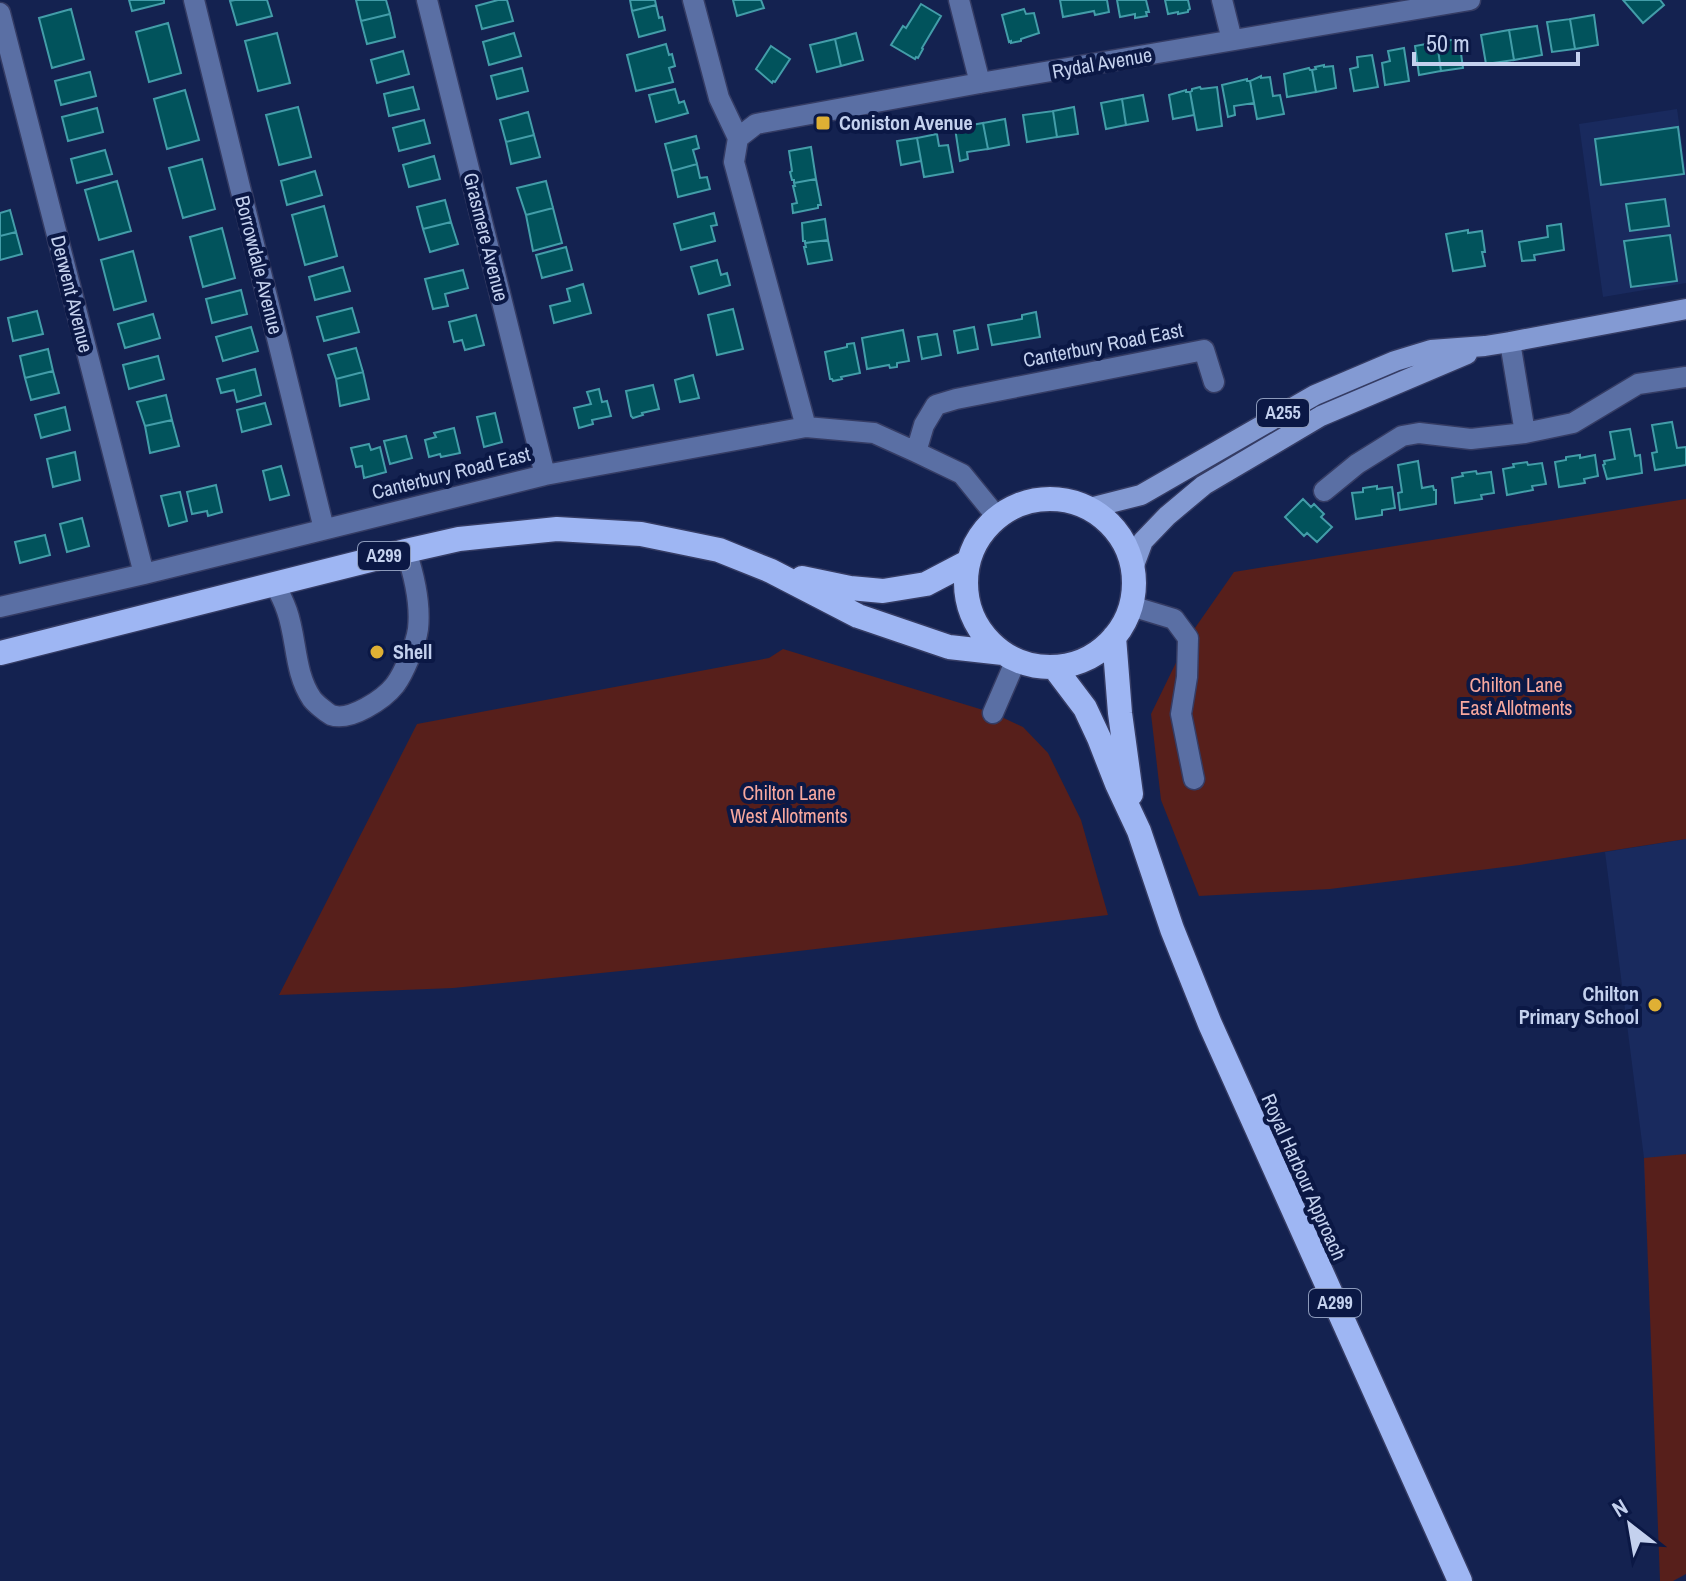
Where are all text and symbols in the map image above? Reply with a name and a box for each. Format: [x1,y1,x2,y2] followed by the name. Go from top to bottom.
[1414,16,1578,66] scale bar
[1426,27,1470,59] text: 50 m
[1050,40,1154,85] street label: Rydal Avenue
[839,109,973,136] place label: Coniston Avenue
[814,114,832,132] marker: Coniston Avenue
[457,170,516,304] street label: Grasmere Avenue
[229,193,290,337] street label: Borrowdale Avenue
[45,232,100,355] street label: Derwent Avenue
[1021,316,1186,373] street label: Canterbury Road East
[1257,399,1309,427] road number: A255
[369,440,533,505] street label: Canterbury Road East
[358,542,410,570] road number: A299
[393,638,432,665] place label: Shell
[368,643,386,661] marker: Shell
[1459,671,1573,721] park label: Chilton Lane East Allotments
[730,779,848,829] park label: Chilton Lane West Allotments
[1519,980,1639,1030] place label: Chilton Primary School
[1646,996,1664,1014] marker: Chilton Primary School
[1256,1089,1353,1264] street label: Royal Harbour Approach
[1309,1289,1361,1317] road number: A299
[1590,1485,1670,1565] north arrow
[1606,1492,1633,1524] text: N

